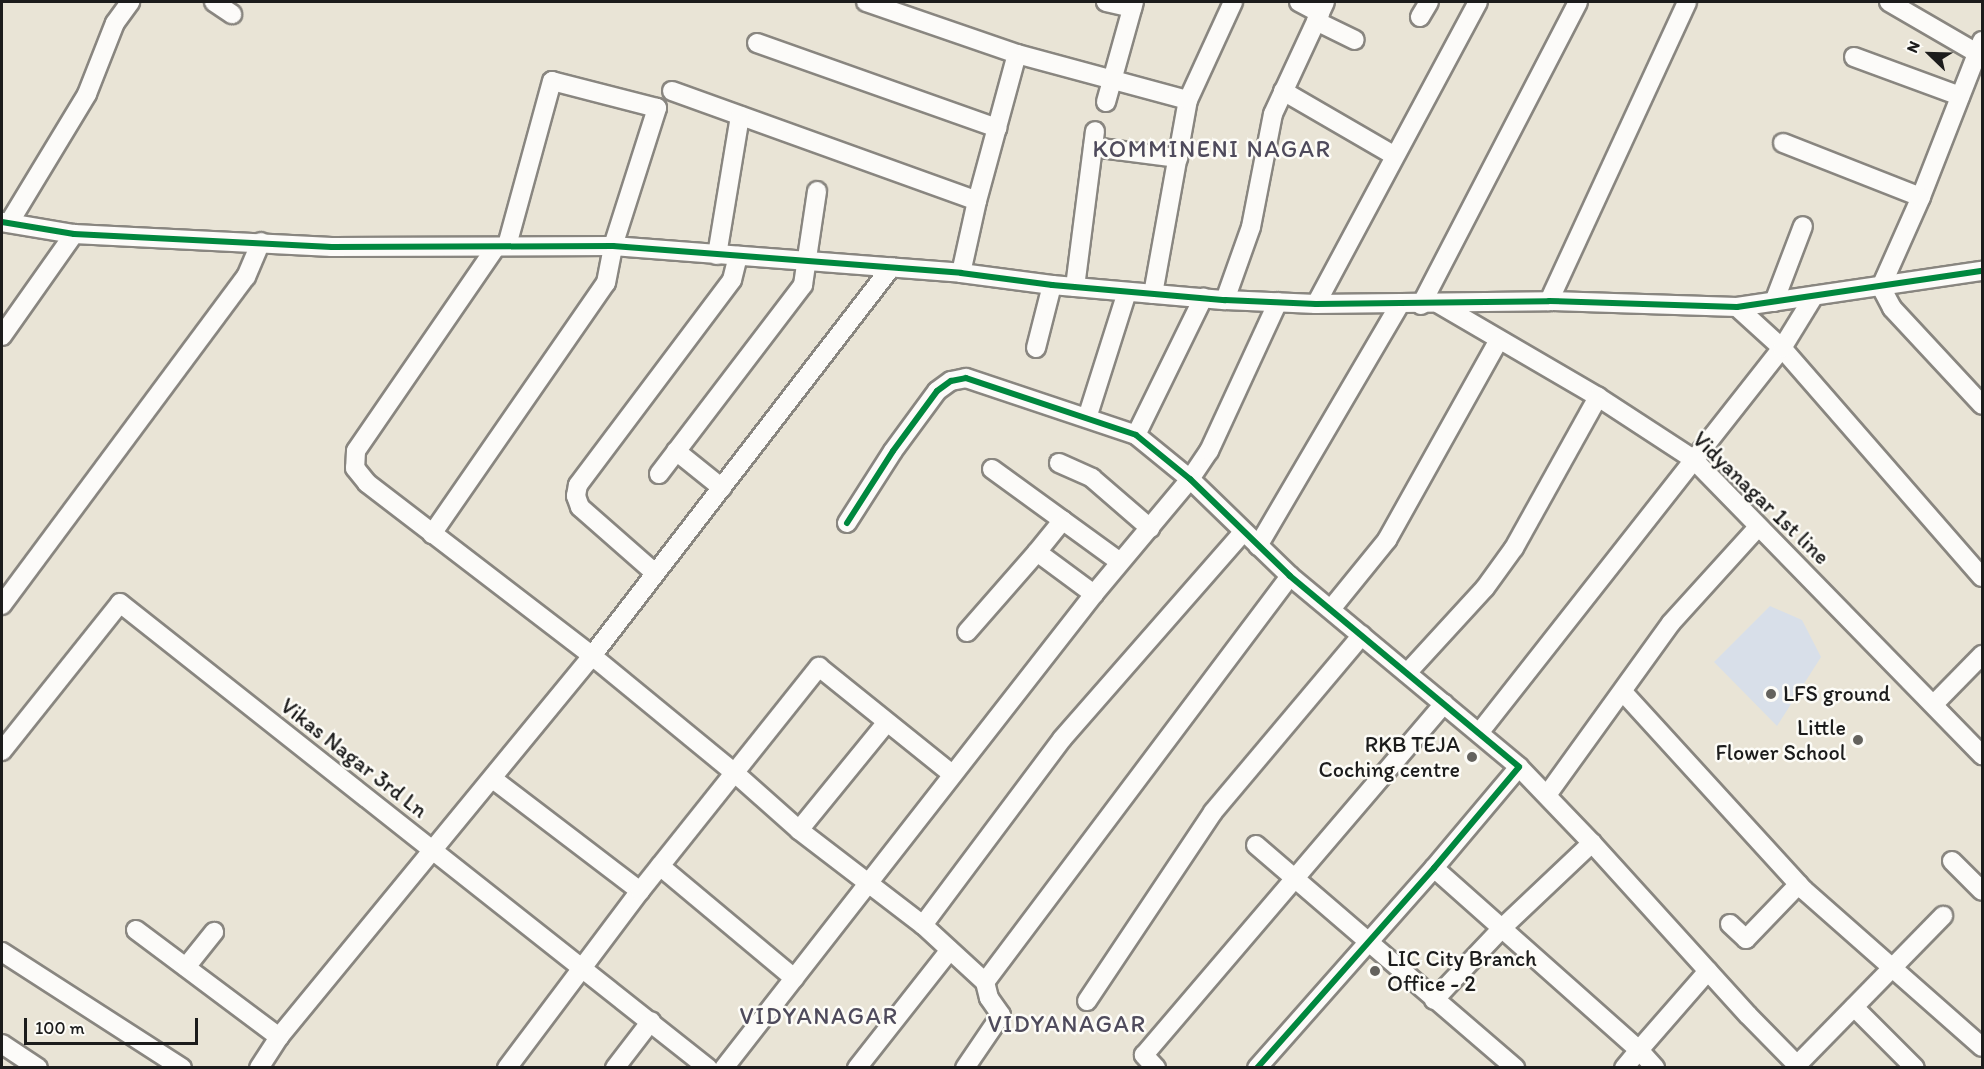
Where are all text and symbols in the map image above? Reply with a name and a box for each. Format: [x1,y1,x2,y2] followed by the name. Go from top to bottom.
[1900,24,1960,84] north arrow
[1902,38,1924,55] text: N
[1093,135,1331,163] district label: KOMMINENI NAGAR
[1687,426,1835,570] street label: Vidyanagar 1st line
[1783,681,1890,707] place label: LFS ground
[1764,687,1778,701] marker: LFS ground
[276,693,432,823] street label: Vikas Nagar 3rd Ln
[1716,714,1846,766] place label: Little Flower School
[1319,731,1460,782] place label: RKB TEJA Coching centre
[1851,733,1865,747] marker: Little Flower School
[1465,750,1479,764] marker: RKB TEJA Coching centre
[1387,945,1537,996] place label: LIC City Branch Office - 2
[1368,964,1382,978] marker: LIC City Branch Office - 2
[739,1002,899,1030] district label: VIDYANAGAR
[27,1006,201,1044] scale bar
[987,1010,1147,1038] district label: VIDYANAGAR
[35,1017,85,1039] text: 100 m

